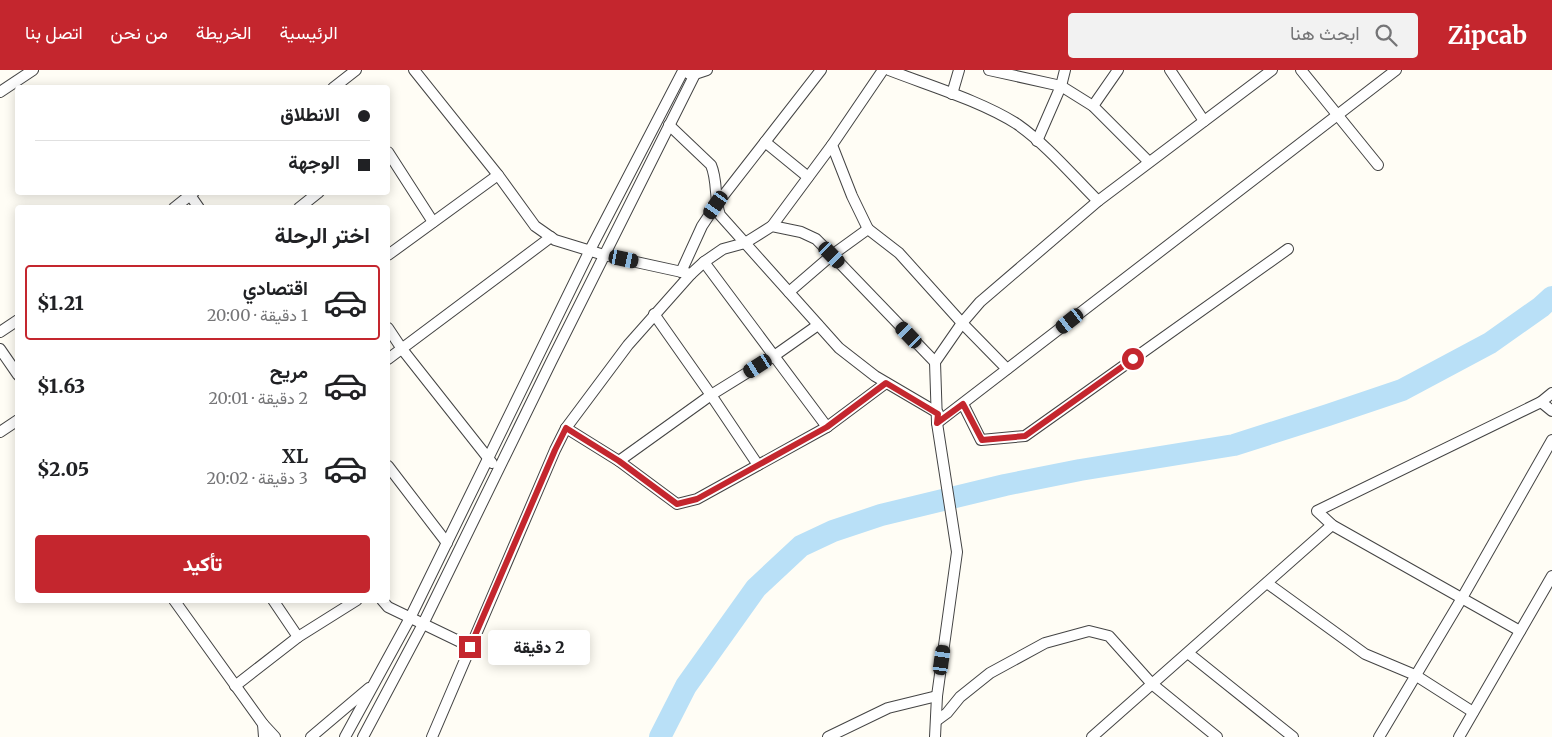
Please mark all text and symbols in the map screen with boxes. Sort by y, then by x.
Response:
search box [1068,13,1418,58]
text: Zipcab [1448,20,1527,51]
text: اتصل بنا [25,21,83,44]
text: من نحن [111,21,168,44]
text: الخريطة [196,21,252,44]
text: الرئيسية [280,21,338,44]
text: ابحث هنا [1290,21,1360,45]
icon: search [1372,21,1400,49]
text: الانطلاق [280,102,340,126]
text: الوجهة [288,150,340,174]
car [701,188,730,222]
text: اختر الرحلة [275,221,370,249]
car [816,239,847,271]
car [607,249,640,269]
text: اقتصادي [243,276,308,300]
icon: car [323,280,368,325]
text: $1.21 [37,291,84,315]
text: 1 دقيقة · 20:00 [207,305,308,325]
car [1053,306,1086,336]
car [893,319,924,351]
route start [1122,348,1144,370]
car [741,352,774,380]
text: مريح [270,359,308,383]
icon: car [323,363,368,408]
text: $1.63 [37,374,85,398]
text: 2 دقيقة · 20:01 [208,388,308,408]
text: XL [282,444,308,468]
icon: car [323,446,368,491]
text: $2.05 [37,457,89,481]
text: 3 دقيقة · 20:02 [206,468,308,488]
button: تأكيد [35,535,370,593]
callout: 2 دقيقة [488,630,590,664]
route end [459,636,481,658]
text: 2 دقيقة [513,637,565,657]
car [932,644,951,676]

